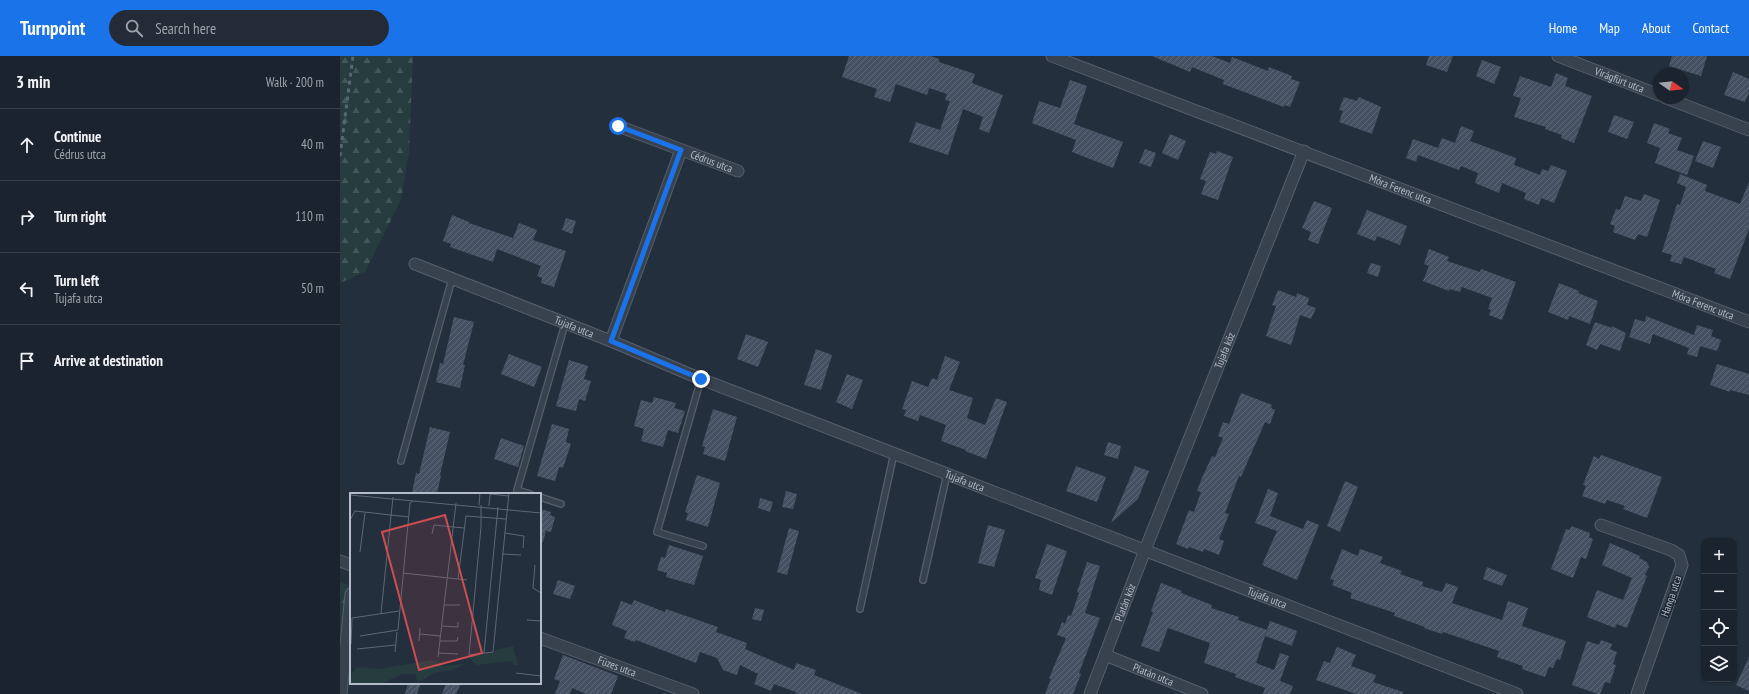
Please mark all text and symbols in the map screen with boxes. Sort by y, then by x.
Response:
search box [109,10,389,46]
text: Turnpoint [20,16,85,40]
icon: search [123,17,145,39]
text: Search here [155,19,216,38]
text: Home [1549,19,1577,37]
text: Map [1599,19,1620,37]
text: About [1642,19,1671,37]
text: Contact [1693,19,1729,37]
street label: Virágfürt utca [1592,64,1646,96]
north arrow [1653,68,1689,104]
text: 3 min [16,71,50,93]
text: Walk · 200 m [266,74,324,91]
route start [609,117,627,135]
text: Continue [54,127,101,146]
icon: ahead [16,134,38,156]
text: 40 m [301,136,324,153]
text: Cédrus utca [54,146,106,163]
street label: Cédrus utca [689,147,735,175]
street label: Móra Ferenc utca [1368,171,1433,207]
icon: right [16,206,38,228]
text: Turn right [54,207,106,226]
text: 110 m [295,208,324,225]
text: Turn left [54,271,99,290]
icon: left [16,278,38,300]
text: 50 m [301,280,324,297]
street label: Móra Ferenc utca [1670,286,1736,323]
text: Tujafa utca [54,290,103,307]
street label: Tujafa utca [552,312,596,341]
street label: Tujafa köz [1211,330,1238,371]
icon: arrive [16,350,38,372]
text: Arrive at destination [54,351,163,370]
route end [692,370,710,388]
street label: Tujafa utca [943,467,986,495]
inset map [350,493,541,684]
map controls [1701,538,1737,682]
button: + [1701,538,1737,574]
street label: Hanga utca [1657,574,1685,618]
button: − [1701,574,1737,610]
street label: Platán köz [1111,582,1139,623]
street label: Tujafa utca [1245,584,1289,611]
button: locate [1701,610,1737,646]
button: layers [1701,646,1737,682]
street label: Füzes utca [596,653,638,680]
street label: Platán utca [1131,660,1176,689]

